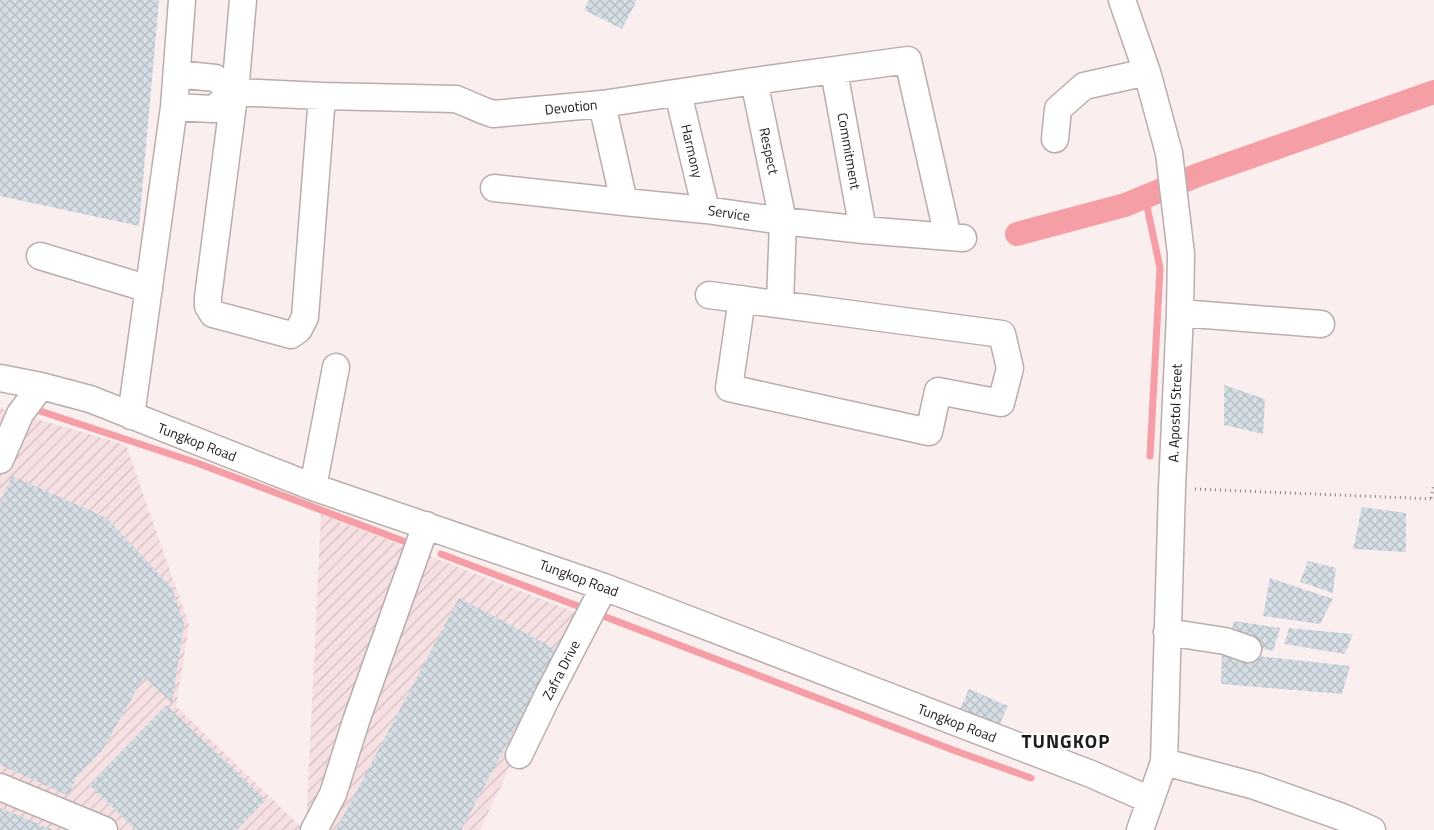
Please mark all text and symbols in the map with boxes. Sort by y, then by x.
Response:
street label: Devotion [544,93,598,120]
street label: Commitment [832,111,867,191]
street label: Harmony [676,122,709,180]
street label: Respect [754,125,785,176]
street label: Service [707,199,752,226]
street label: A. Apostol Street [1162,363,1187,463]
street label: Tungkop Road [155,417,240,466]
street label: Tungkop Road [537,553,622,602]
street label: Zafra Drive [537,636,585,703]
street label: Tungkop Road [915,698,1000,747]
district label: TUNGKOP [1022,726,1110,755]

